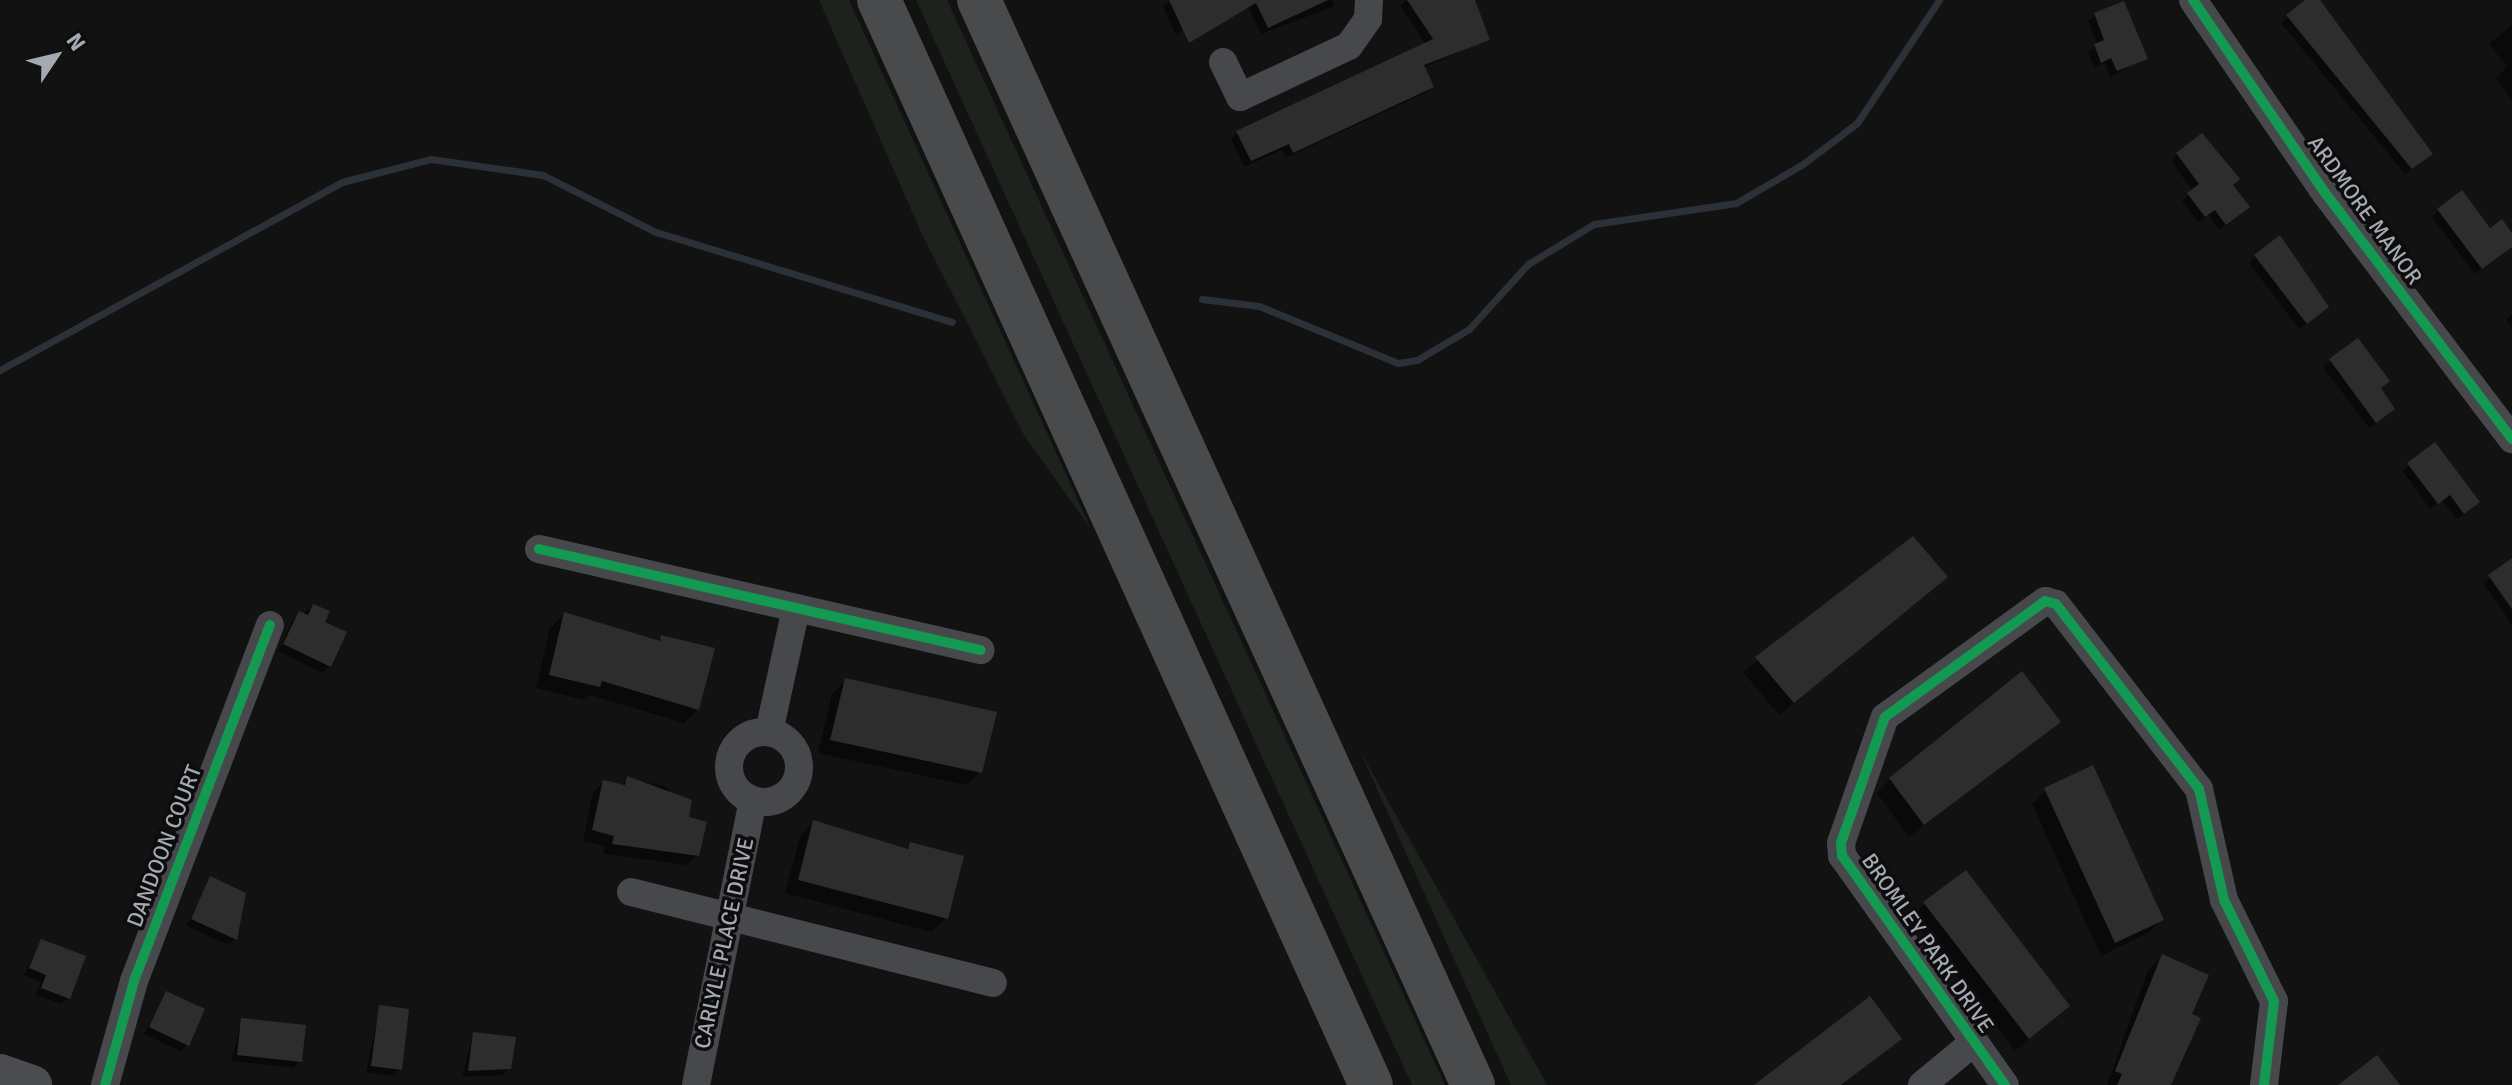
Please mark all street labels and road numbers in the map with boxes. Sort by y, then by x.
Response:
street label: ARDMORE MANOR [2302,130,2428,290]
street label: DANDOON COURT [121,761,207,931]
street label: CARLYLE PLACE DRIVE [689,835,759,1051]
street label: BROMLEY PARK DRIVE [1856,848,2000,1038]

